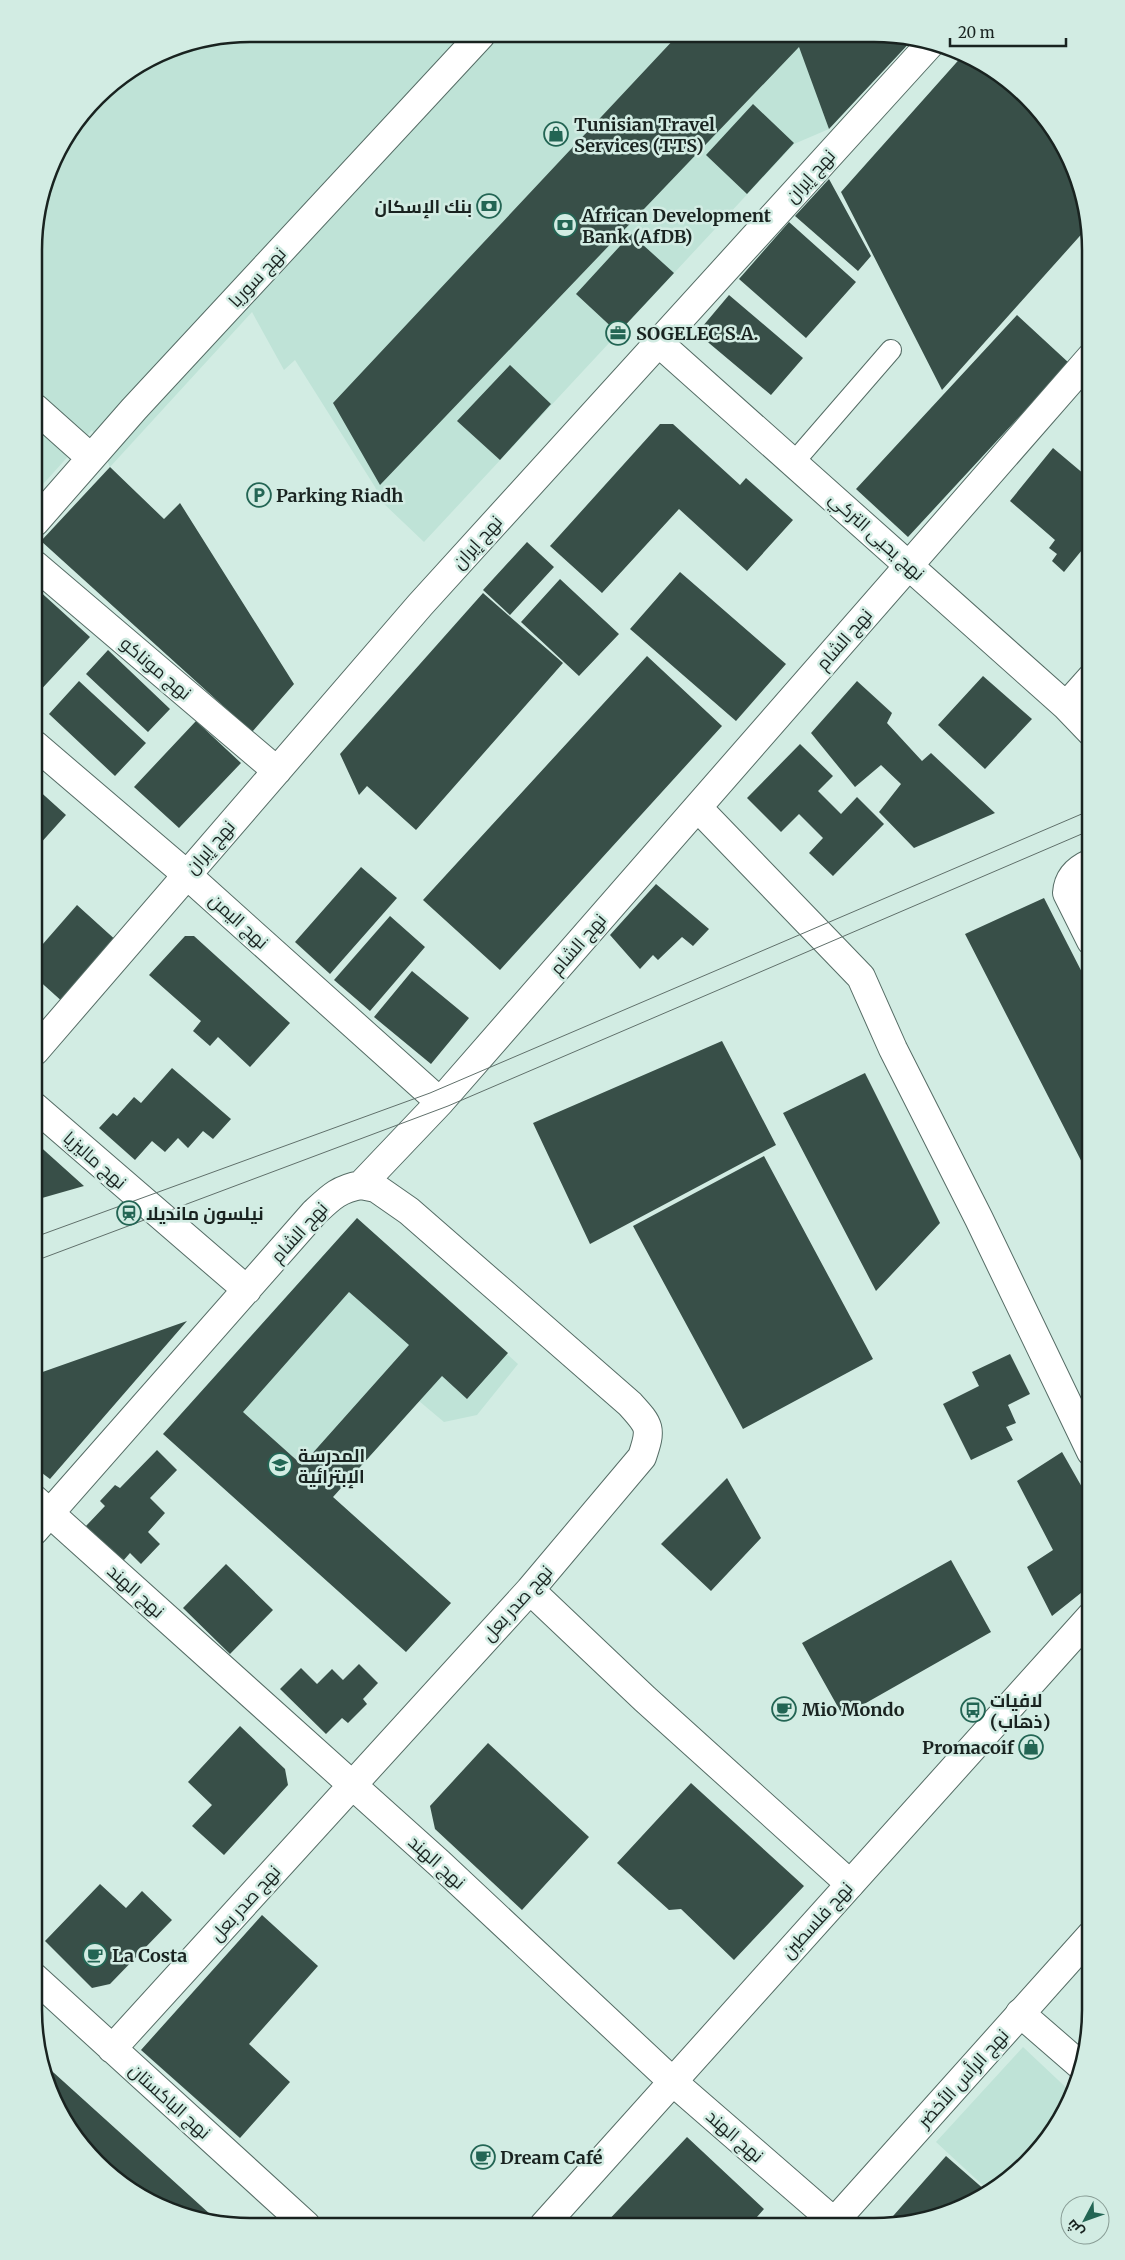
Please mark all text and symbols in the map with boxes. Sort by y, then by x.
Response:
scale bar [950,15,1066,47]
text: 20 m [958,23,995,42]
place label: Tunisian Travel Services (TTS) [574,113,715,157]
shop icon: Tunisian Travel Services (TTS) [543,121,569,147]
street label: نهج إيران [780,144,841,208]
bank icon: بنك الإسكان [476,193,502,219]
place label: بنك الإسكان [374,195,472,219]
place label: African Development Bank (AfDB) [581,204,772,248]
bank icon: African Development Bank (AfDB) [552,212,578,238]
street label: نهج سوريا [223,242,291,313]
office icon: SOGELEC S.A. [605,320,631,346]
place label: SOGELEC S.A. [636,322,759,345]
parking icon: Parking Riadh [246,482,272,508]
place label: Parking Riadh [276,484,403,507]
street label: نهج يحيى التركي [822,487,930,587]
street label: نهج إيران [447,510,508,574]
street label: نهج الشام [811,603,878,675]
street label: نهج موناكو [115,632,196,705]
street label: نهج إيران [180,815,240,879]
street label: نهج اليمن [204,888,273,954]
street label: نهج الشام [545,908,612,980]
street label: نهج ماليزيا [58,1126,131,1194]
street label: نهج الشام [266,1197,333,1268]
station icon: نيلسون مانديلا [116,1200,142,1226]
place label: نيلسون مانديلا [146,1202,264,1225]
place label: المدرسة الإبترائية [298,1444,365,1489]
school or university icon: المدرسة الإبترائية [267,1452,293,1478]
street label: نهج الهند [102,1559,169,1623]
street label: نهج صدر بعل [477,1560,558,1646]
place label: لافيات (ذهاب) [990,1689,1050,1733]
cafe icon: Mio Mondo [771,1696,797,1722]
bus stop icon: لافيات (ذهاب) [960,1697,986,1723]
place label: Mio Mondo [802,1698,905,1721]
shop icon: Promacoif [1018,1734,1044,1760]
place label: Promacoif [922,1736,1015,1759]
street label: نهج الهند [403,1830,470,1894]
street label: نهج صدر بعل [205,1860,286,1946]
street label: نهج فلسطين [776,1877,858,1964]
cafe icon: La Costa [82,1942,108,1968]
place label: La Costa [112,1944,187,1967]
street label: نهج الرأس الأخضر [912,2024,1014,2134]
street label: نهج الباكستان [124,2058,216,2144]
street label: نهج الهند [701,2105,769,2168]
cafe icon: Dream Café [470,2144,496,2170]
place label: Dream Café [500,2146,603,2169]
north arrow [1060,2195,1110,2245]
text: ش [1062,2216,1088,2241]

